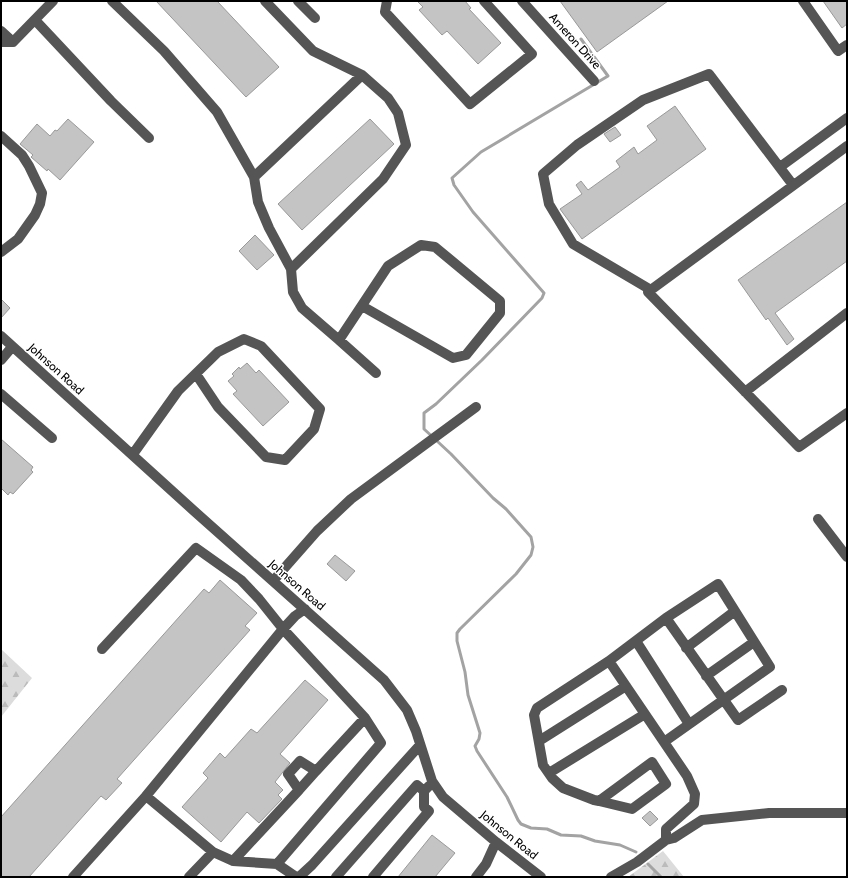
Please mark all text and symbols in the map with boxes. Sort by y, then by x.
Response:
street label: Ameron Drive [546,9,605,72]
street label: Johnson Road [25,339,87,398]
street label: Johnson Road [265,555,329,613]
street label: Johnson Road [477,806,541,862]

